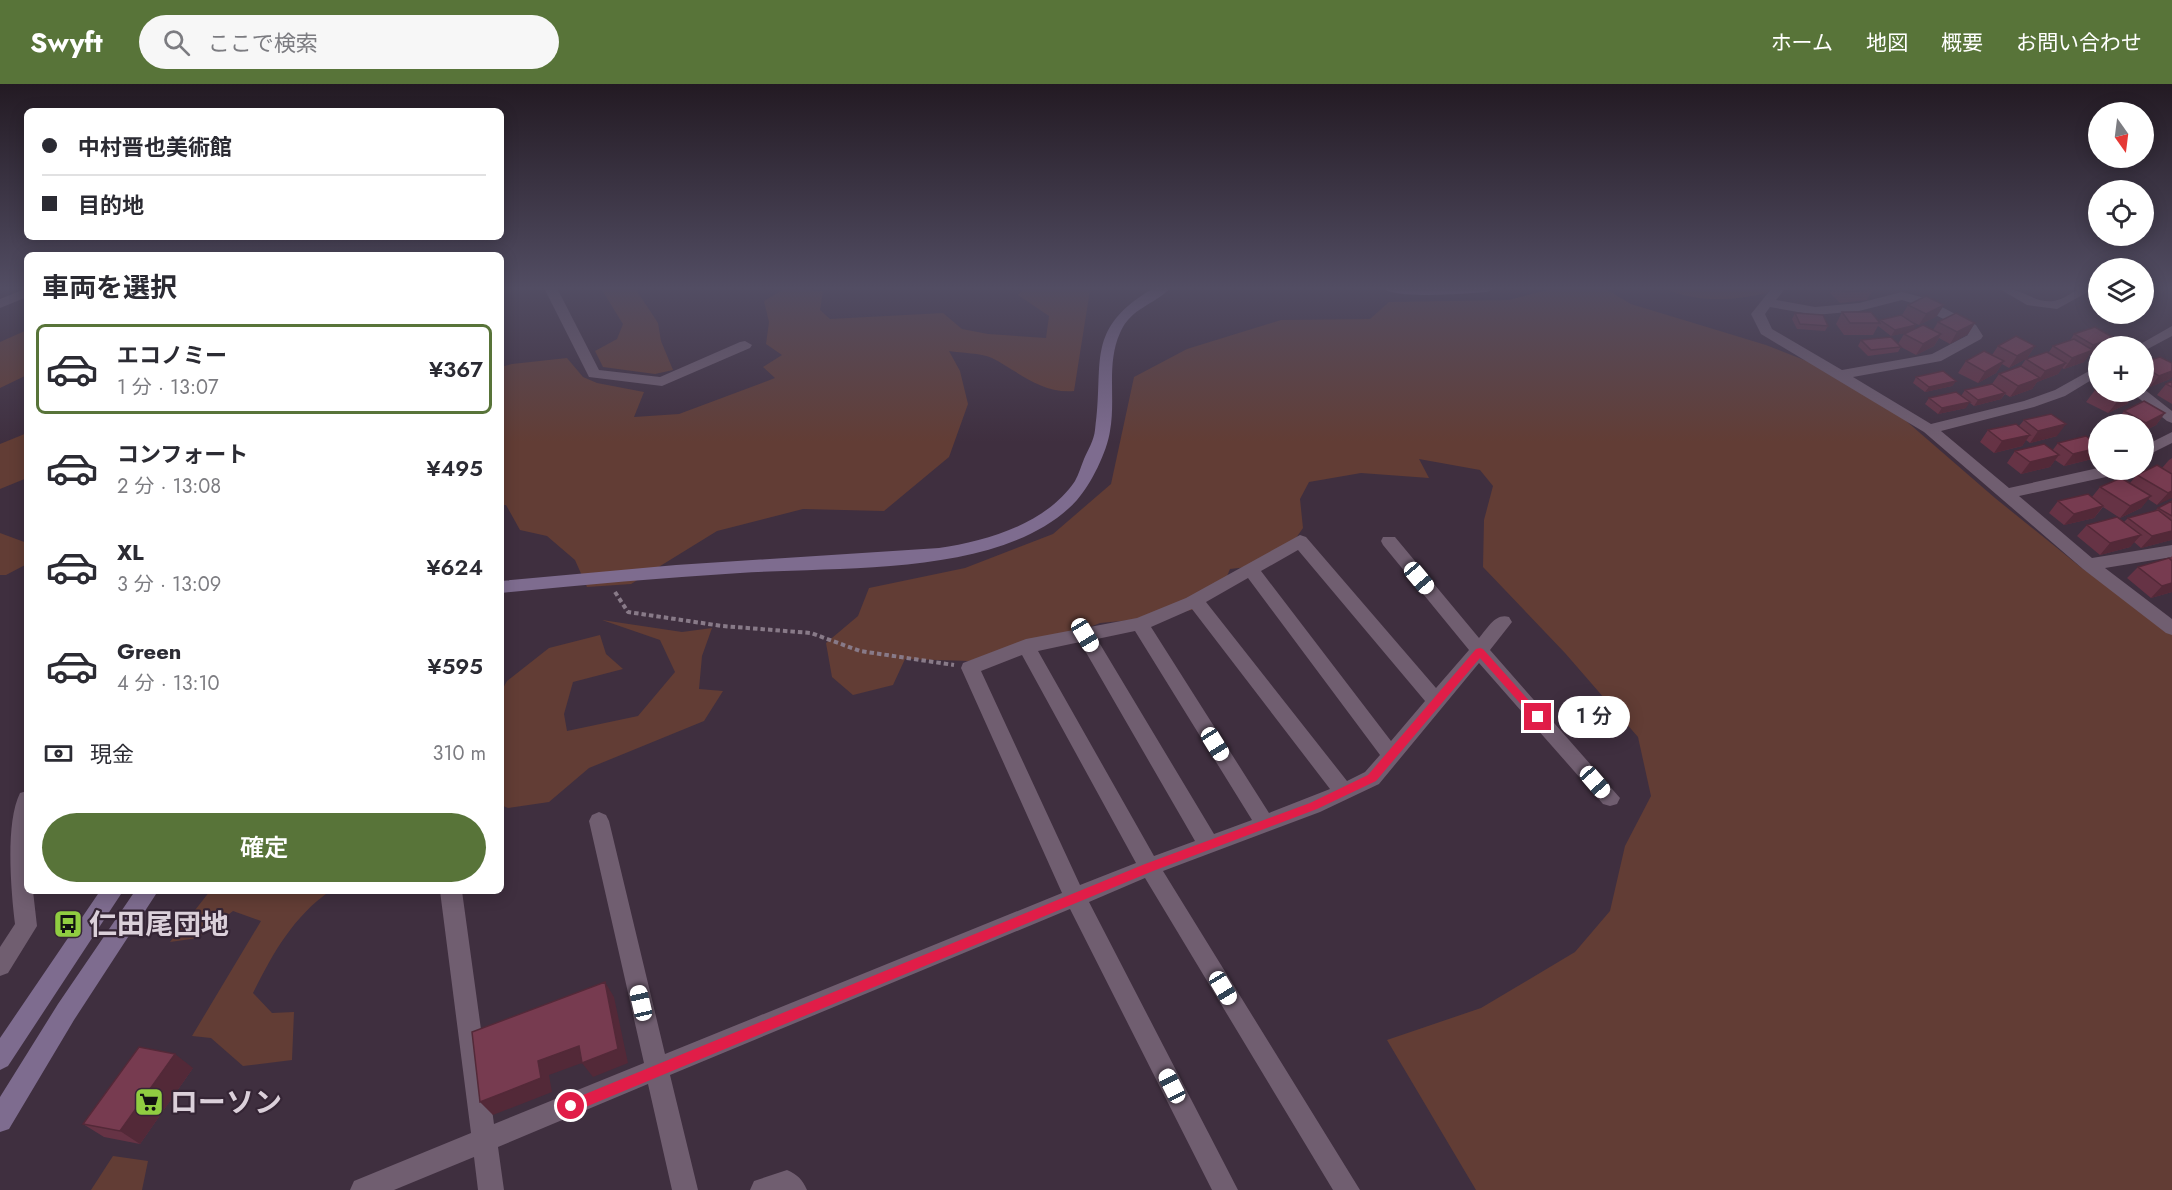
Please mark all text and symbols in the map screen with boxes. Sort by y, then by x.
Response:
search box [139,15,559,69]
text: Swyft [30,22,103,63]
icon: search [160,26,193,59]
text: ここで検索 [208,27,318,59]
text: ホーム [1771,28,1833,58]
text: 地図 [1866,28,1908,58]
text: 概要 [1941,28,1983,58]
text: お問い合わせ [2016,28,2142,58]
north arrow [2088,102,2154,168]
map controls [2088,102,2154,480]
text: 中村晋也美術館 [78,131,232,163]
button: locate [2088,180,2154,246]
text: 目的地 [78,189,144,221]
button: layers [2088,258,2154,324]
text: 車両を選択 [42,268,177,307]
button: + [2088,336,2154,402]
text: エコノミー [117,339,227,371]
icon: car [45,342,99,396]
text: ¥367 [429,353,483,385]
text: 1 分 · 13:07 [117,373,218,402]
button: − [2088,414,2154,480]
text: コンフォート [117,438,248,470]
icon: car [45,441,99,495]
text: ¥495 [427,452,483,484]
text: 2 分 · 13:08 [117,472,221,501]
text: XL [117,536,144,568]
icon: car [45,540,99,594]
text: ¥624 [426,551,483,583]
car [1401,558,1437,598]
text: 3 分 · 13:09 [117,570,221,599]
car [1068,615,1102,655]
text: Green [117,635,181,667]
icon: car [45,639,99,693]
text: ¥595 [428,650,483,682]
text: 4 分 · 13:10 [117,669,220,698]
callout: 1 分 [1559,696,1631,738]
text: 1 分 [1576,702,1612,731]
route end [1524,703,1551,730]
car [1198,724,1232,764]
icon: cash [42,737,75,770]
text: 現金 [90,738,134,770]
text: 310 m [432,739,486,768]
car [1576,763,1614,801]
button: 確定 [42,813,486,882]
place label: 仁田尾団地 [89,904,229,945]
bus stop icon: 仁田尾団地 [52,908,84,940]
car [1206,968,1240,1008]
car [628,983,654,1023]
car [1156,1066,1188,1106]
place label: ローソン [170,1082,282,1123]
supermarket icon: ローソン [133,1086,165,1118]
route start [557,1092,584,1119]

